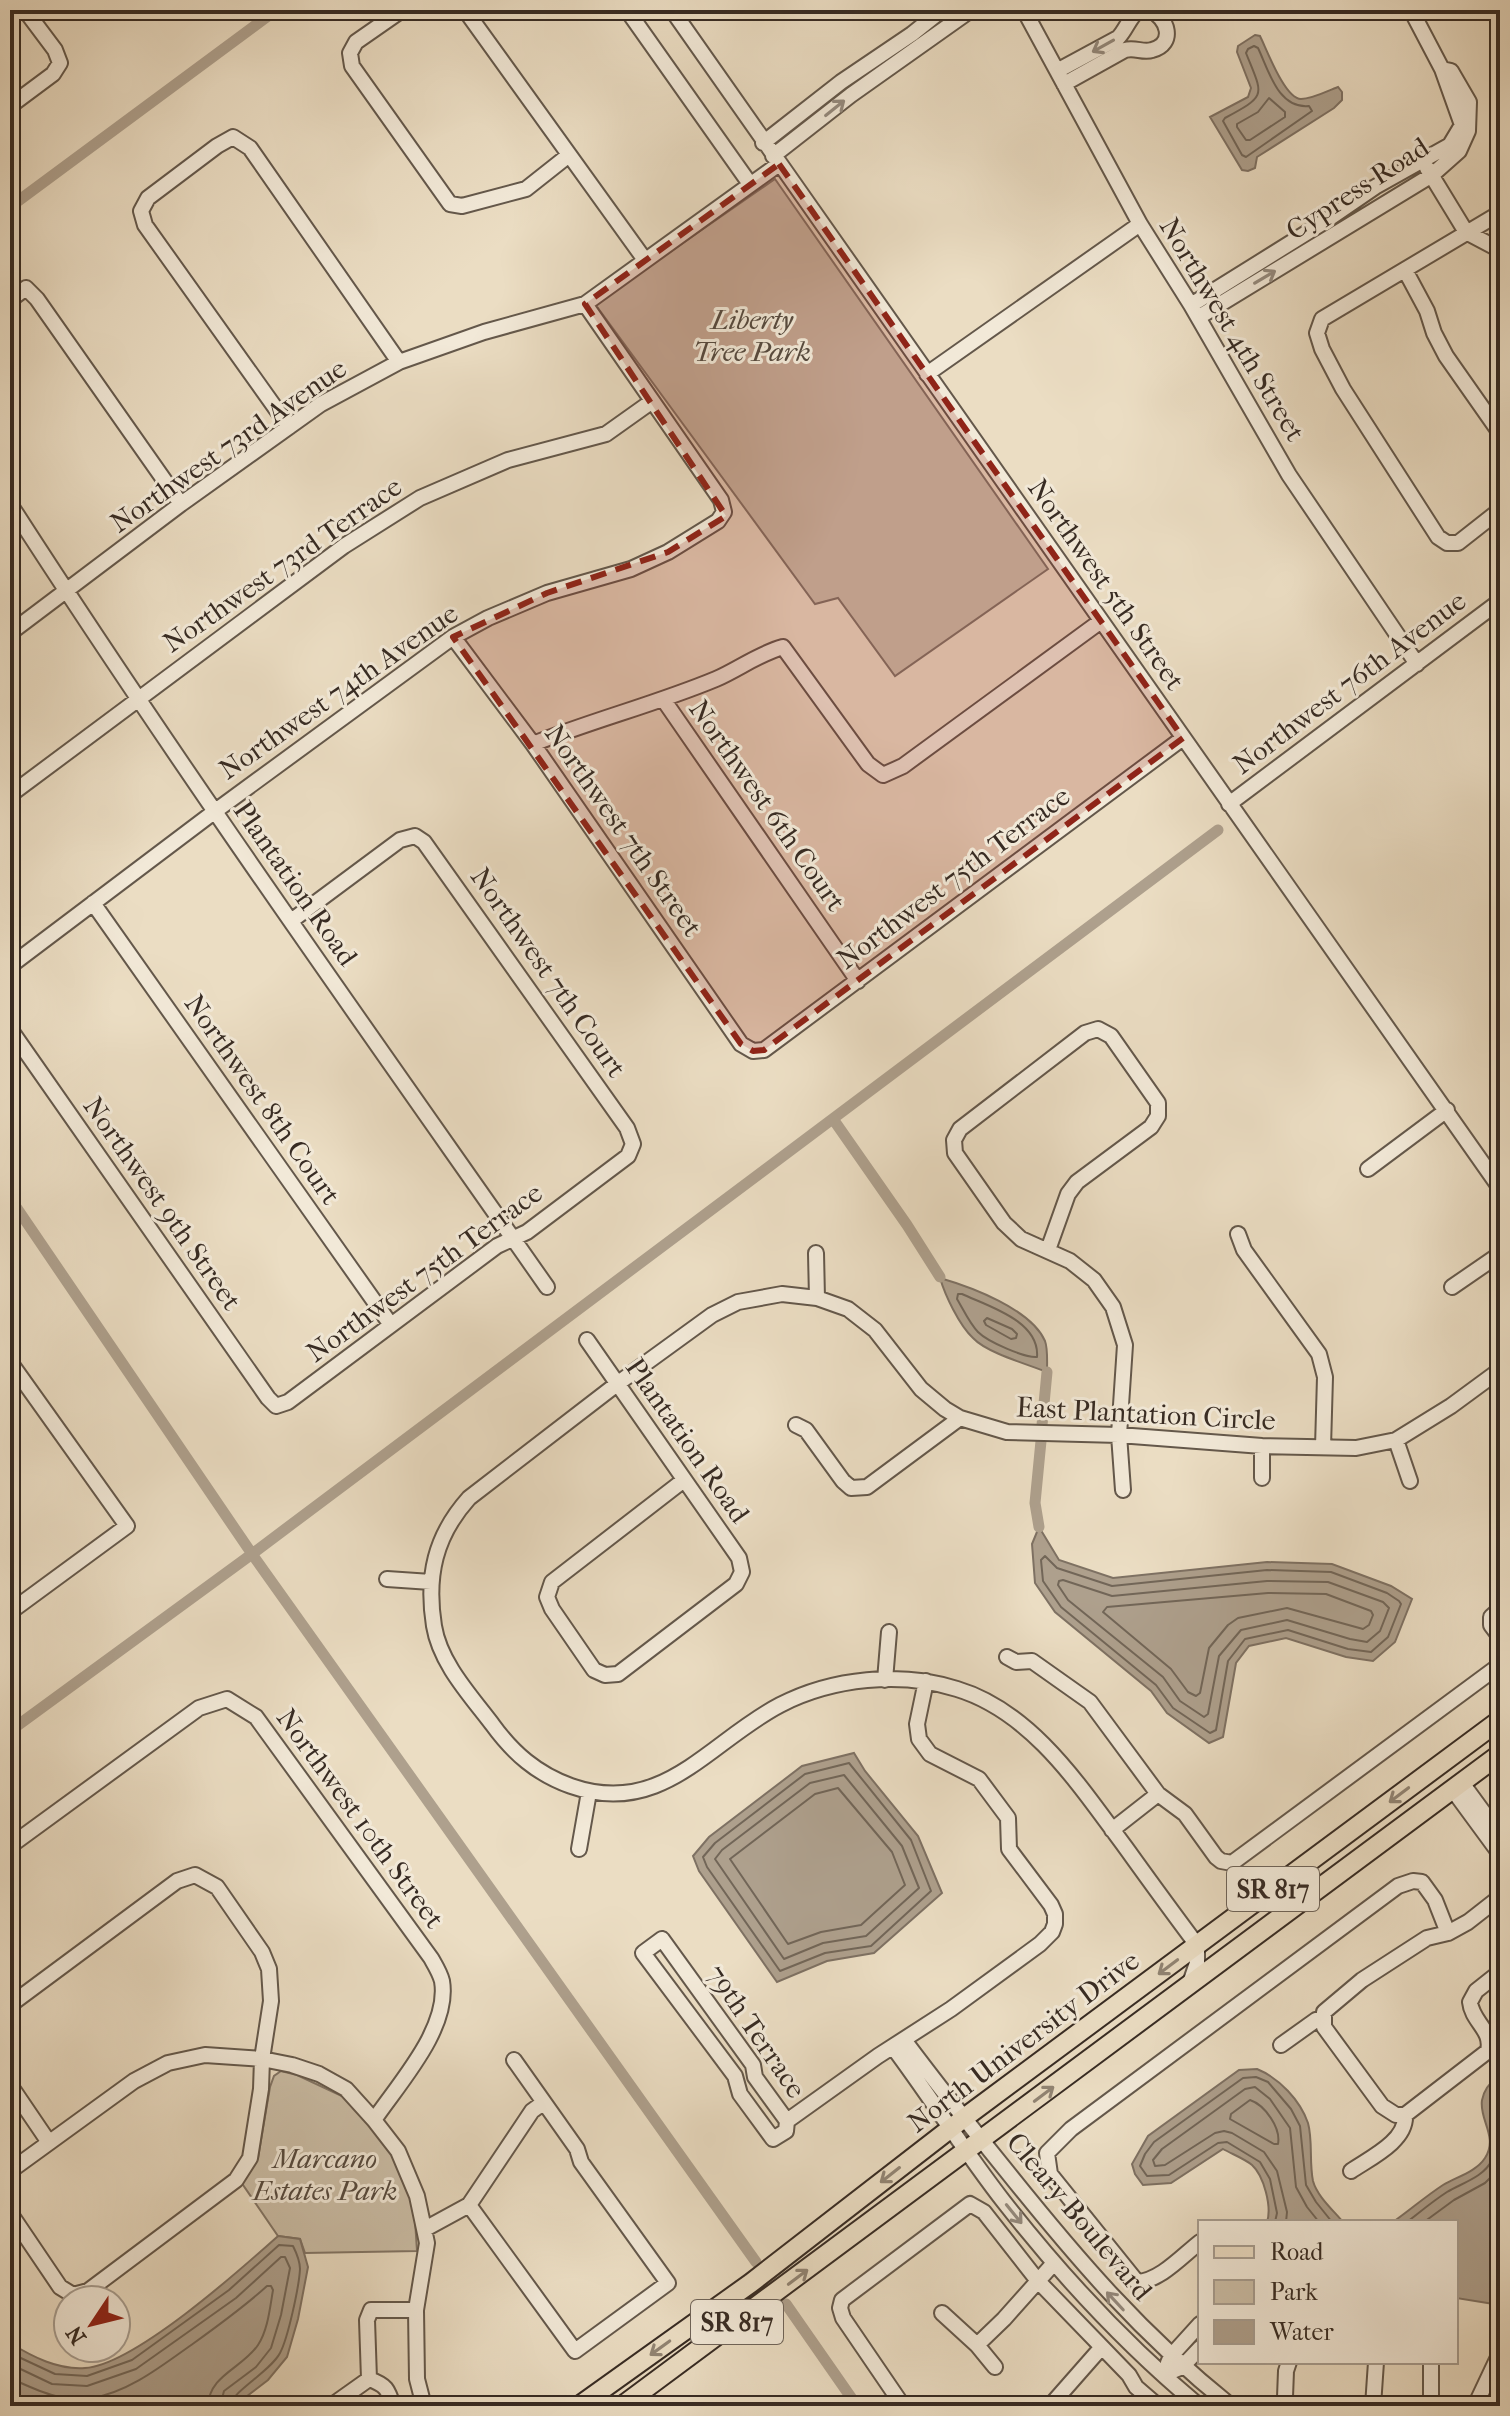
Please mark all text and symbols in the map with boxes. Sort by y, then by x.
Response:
one-way arrow [1092,38,1115,54]
one-way arrow [824,99,844,117]
street label: Cypress Road [1280,130,1435,247]
street label: Northwest 4th Street [1153,212,1312,447]
one-way arrow [1253,268,1276,284]
park label: Liberty Tree Park [693,303,811,368]
street label: Northwest 73rd Avenue [104,351,353,539]
street label: Northwest 73rd Terrace [157,469,408,659]
street label: Northwest 5th Street [1021,472,1192,696]
street label: Northwest 76th Avenue [1226,584,1472,781]
street label: Northwest 74th Avenue [213,596,464,786]
street label: Northwest 6th Court [682,693,853,917]
street label: Northwest 7th Street [538,718,709,943]
street label: Northwest 75th Terrace [830,779,1076,976]
street label: Plantation Road [227,795,365,973]
street label: Northwest 7th Court [464,861,633,1083]
street label: Northwest 8th Court [178,988,347,1211]
street label: Northwest 9th Street [77,1090,249,1316]
street label: Northwest 75th Terrace [300,1176,549,1369]
street label: Plantation Road [619,1352,757,1530]
street label: East Plantation Circle [1015,1390,1277,1437]
street label: Northwest 10th Street [270,1702,451,1935]
one-way arrow [1389,1786,1410,1803]
road number: SR 817 [1227,1867,1319,1911]
street label: North University Drive [901,1943,1146,2139]
one-way arrow [1158,1958,1179,1975]
street label: 79th Terrace [700,1959,813,2104]
one-way arrow [1033,2085,1055,2102]
street label: Cleary Boulevard [1000,2126,1160,2307]
park label: Marcano Estates Park [251,2142,397,2207]
one-way arrow [880,2167,901,2184]
one-way arrow [1005,2203,1022,2224]
legend [1198,2220,1458,2364]
text: Road [1270,2238,1324,2266]
one-way arrow [787,2268,808,2285]
text: Park [1270,2278,1318,2306]
north arrow [52,2284,132,2364]
one-way arrow [1106,2291,1125,2311]
road number: SR 817 [691,2300,783,2344]
text: Water [1269,2318,1334,2346]
text: N [61,2320,92,2349]
one-way arrow [649,2340,671,2356]

